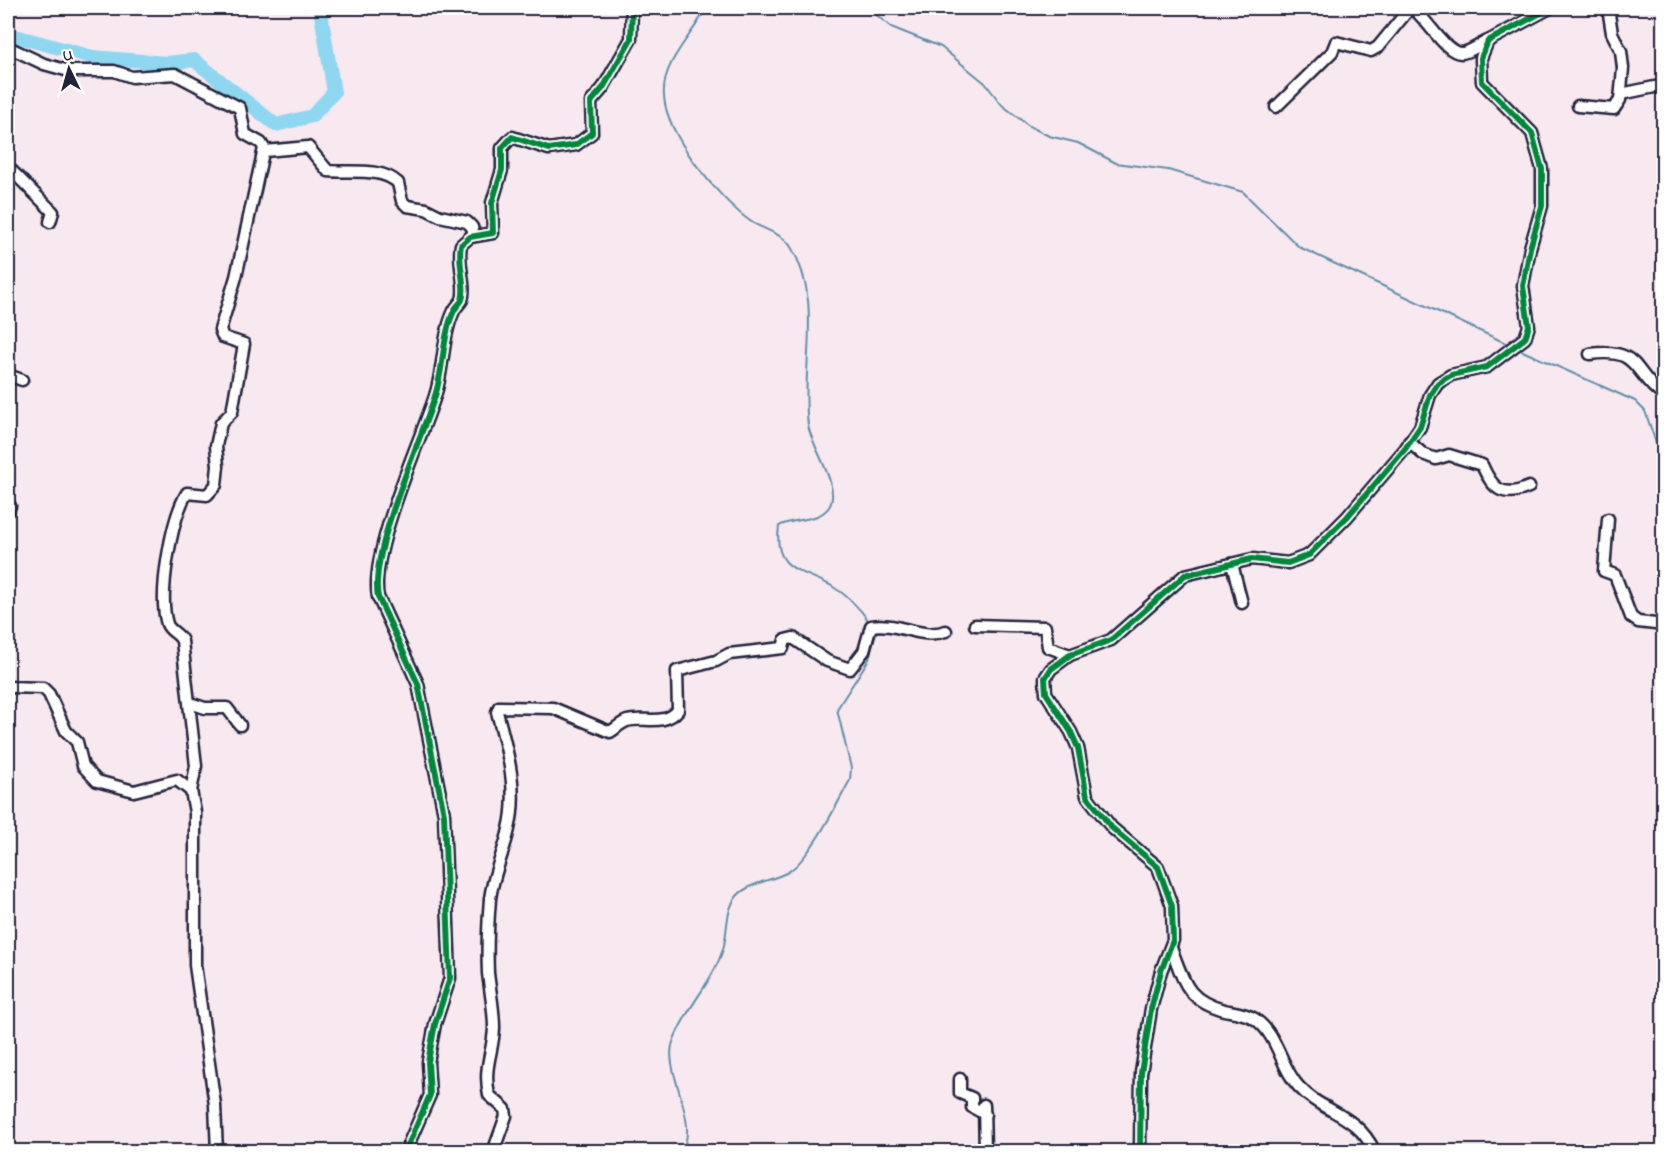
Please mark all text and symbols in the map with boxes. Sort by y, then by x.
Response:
north arrow [39,39,99,99]
text: U [62,44,74,68]

